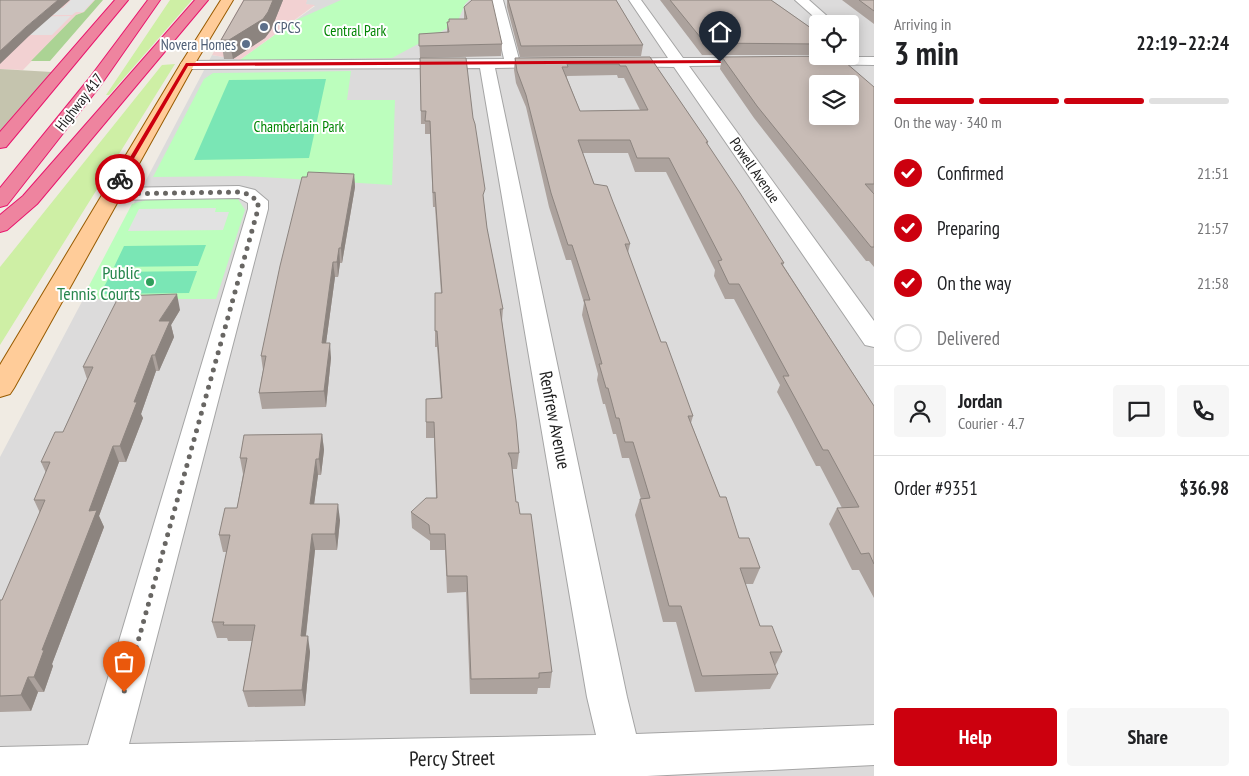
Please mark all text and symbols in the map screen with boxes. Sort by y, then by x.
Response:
pin [699,11,741,62]
text: Arriving in [894,14,951,34]
map controls [809,15,859,125]
button: locate [809,15,859,65]
place label: CPCS [274,18,301,37]
icon: home [706,18,734,46]
marker: CPCS [258,21,270,33]
park label: Central Park [324,21,386,40]
text: 22:19–22:24 [1136,31,1229,55]
text: 3 min [894,32,959,74]
place label: Novera Homes [161,35,236,54]
marker: Novera Homes [240,38,252,50]
street label: Highway 417 [51,69,107,135]
button: layers [809,75,859,125]
text: On the way · 340 m [894,112,1002,132]
park label: Chamberlain Park [254,117,345,136]
street label: Powell Avenue [726,134,784,206]
courier [95,154,145,204]
icon: check [894,159,922,187]
text: Confirmed [937,161,1004,185]
text: 21:51 [1197,163,1229,183]
icon: bike [106,165,134,193]
icon: check [894,214,922,242]
text: Preparing [937,216,1000,240]
text: 21:57 [1197,218,1229,238]
place label: Public Tennis Courts [57,261,141,305]
icon: check [894,269,922,297]
text: On the way [937,271,1011,295]
text: 21:58 [1197,273,1229,293]
marker: Public Tennis Courts [144,276,156,288]
text: Delivered [937,326,1000,350]
street label: Renfrew Avenue [534,369,576,471]
button: person [894,385,946,437]
button: chat [1113,385,1165,437]
button: phone [1177,385,1229,437]
text: Jordan [958,389,1002,413]
text: Courier · 4.7 [958,413,1025,433]
text: Order #9351 [894,476,978,500]
text: $36.98 [1180,476,1229,500]
pin [103,641,145,692]
icon: bag [110,648,138,676]
button: Help [894,708,1057,766]
button: Share [1067,708,1229,766]
street label: Percy Street [409,744,495,772]

